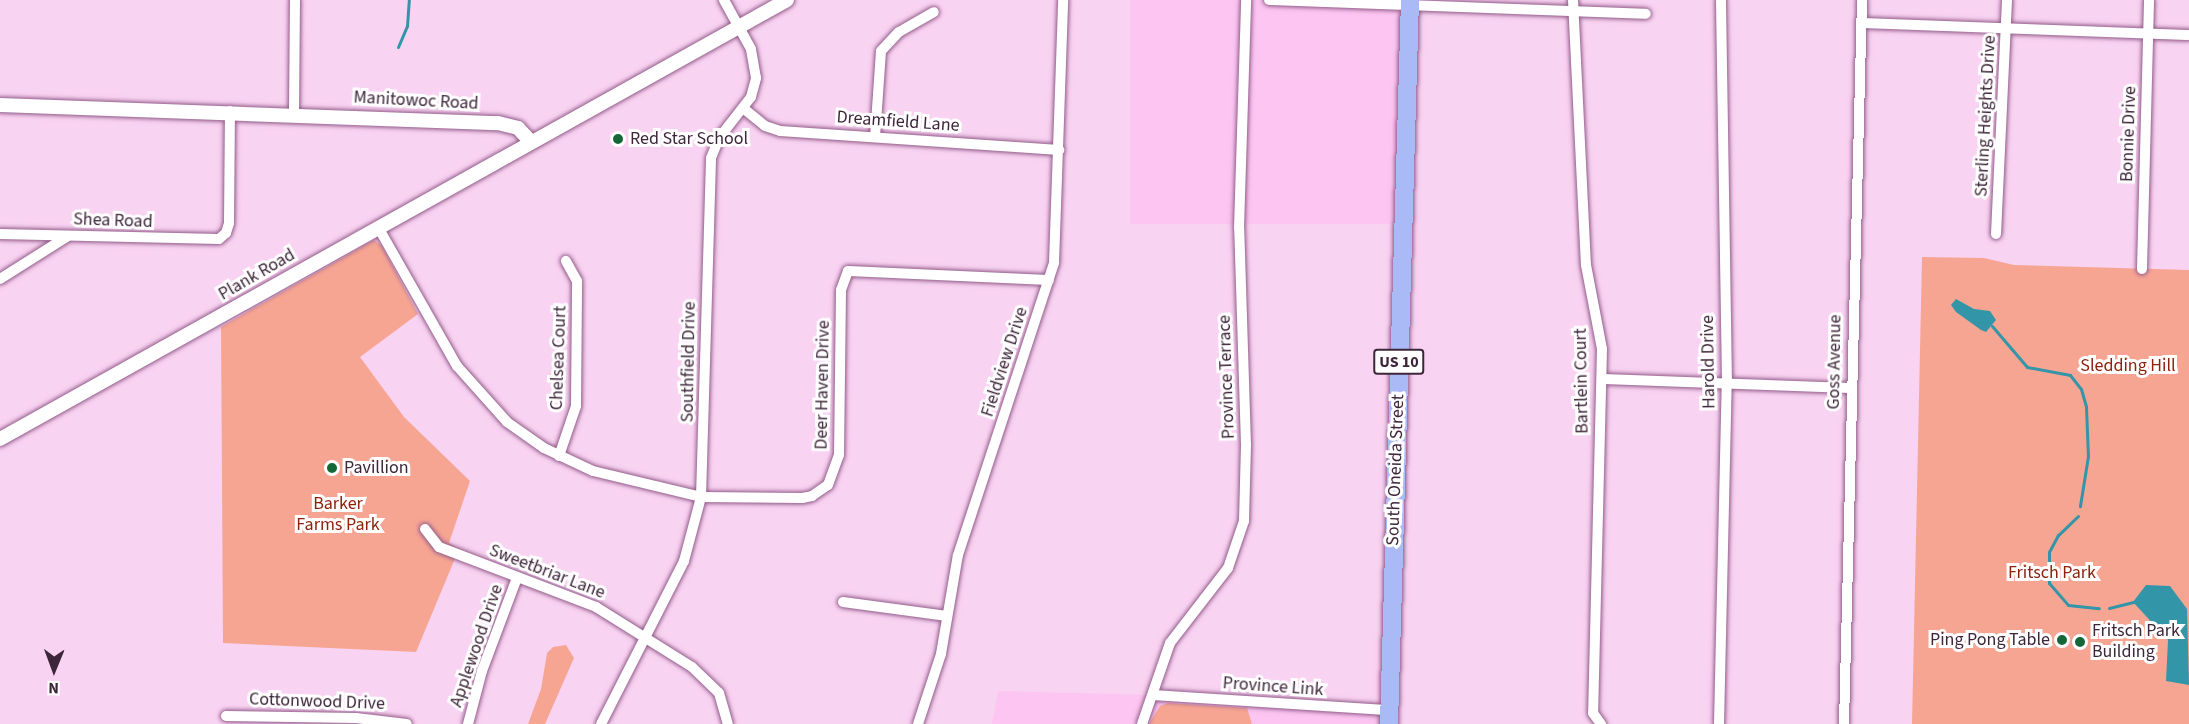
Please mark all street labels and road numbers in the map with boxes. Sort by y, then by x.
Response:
street label: Sterling Heights Drive [1971,35,2001,197]
street label: Bonnie Drive [2117,86,2141,182]
street label: Manitowoc Road [353,87,479,115]
street label: Dreamfield Lane [836,107,960,137]
street label: Shea Road [73,209,153,233]
street label: Plank Road [215,244,299,306]
street label: Southfield Drive [677,301,701,423]
street label: Fieldview Drive [977,304,1033,420]
street label: Chelsea Court [546,305,572,411]
street label: Goss Avenue [1823,314,1847,410]
street label: Province Terrace [1214,315,1240,439]
street label: Harold Drive [1697,315,1721,409]
street label: Deer Haven Drive [811,320,835,450]
street label: Bartlein Court [1570,328,1594,434]
road number: US 10 [1372,349,1426,375]
street label: South Oneida Street [1383,394,1409,546]
street label: Sweetbriar Lane [486,540,608,604]
street label: Applewood Drive [446,582,508,710]
street label: Province Link [1222,673,1324,701]
street label: Cottonwood Drive [249,689,385,715]

